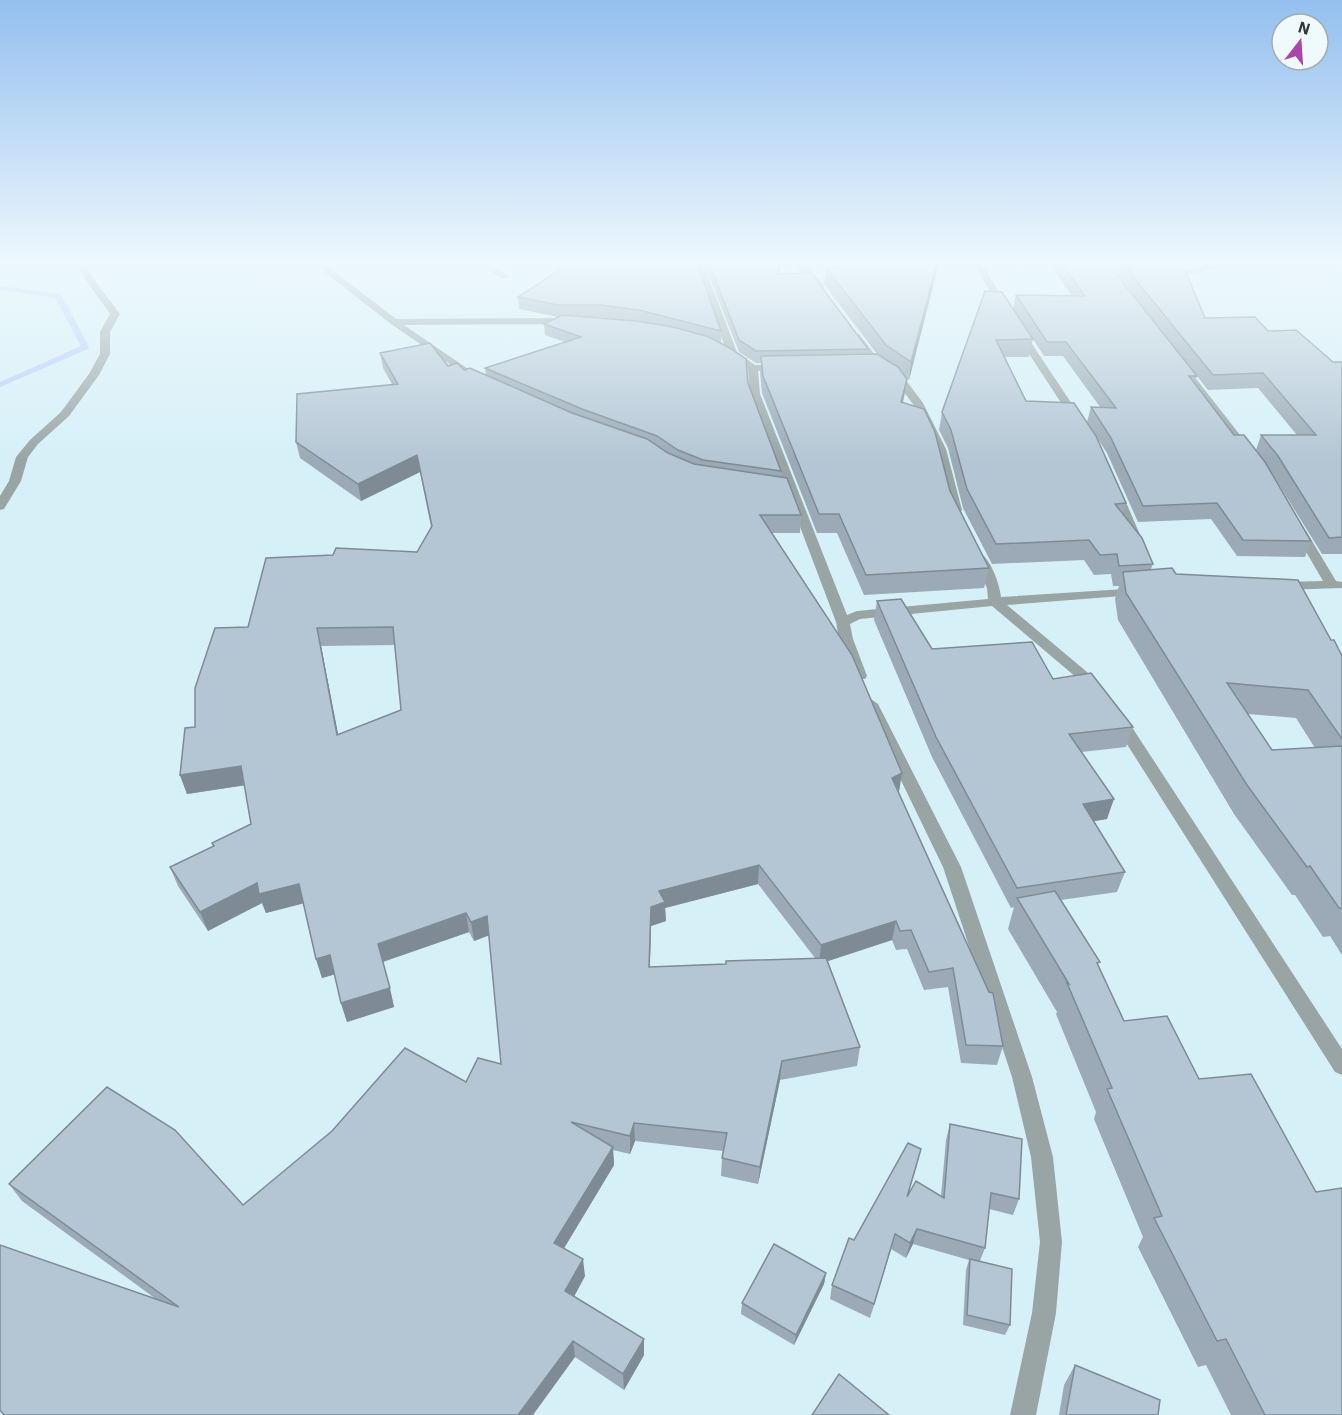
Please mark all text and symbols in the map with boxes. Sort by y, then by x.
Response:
north arrow [1270,12,1330,72]
text: N [1296,16,1313,39]

